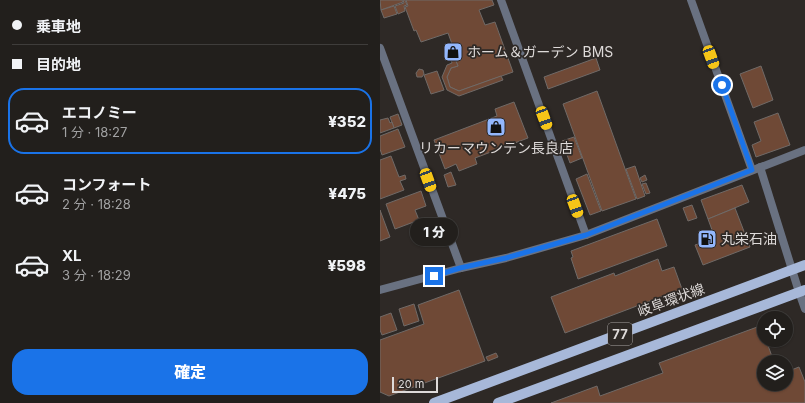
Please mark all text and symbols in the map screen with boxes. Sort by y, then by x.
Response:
text: 乗車地 [36,17,81,36]
shop icon: ホーム＆ガーデン BMS [442,41,464,63]
place label: ホーム＆ガーデン BMS [467,43,613,60]
car [701,44,721,70]
text: 目的地 [36,55,81,74]
route start [713,76,731,94]
icon: car [14,103,50,139]
text: エコノミー [62,103,137,122]
car [534,105,554,131]
text: ¥352 [328,112,366,131]
shop icon: リカーマウンテン長良店 [485,116,507,138]
text: 1 分 · 18:27 [62,124,127,140]
place label: リカーマウンテン長良店 [419,139,573,156]
car [418,167,438,193]
icon: car [14,175,50,211]
text: コンフォート [62,175,152,194]
text: ¥475 [329,184,366,203]
car [565,193,585,219]
text: 2 分 · 18:28 [62,196,131,212]
callout: 1 分 [410,218,458,246]
text: 1 分 [423,224,445,240]
fuel station icon: 丸栄石油 [696,228,718,250]
place label: 丸栄石油 [721,230,777,247]
text: XL [62,246,82,265]
icon: car [14,247,50,283]
text: ¥598 [328,256,366,275]
text: 3 分 · 18:29 [62,267,131,283]
route end [425,267,443,285]
street label: 岐阜環状線 [635,280,707,319]
map controls [757,311,793,391]
button: locate [757,311,793,347]
road number: 77 [608,323,632,345]
button: 確定 [12,349,368,395]
button: layers [757,355,793,391]
scale bar [392,375,438,394]
text: 20 m [398,377,424,391]

